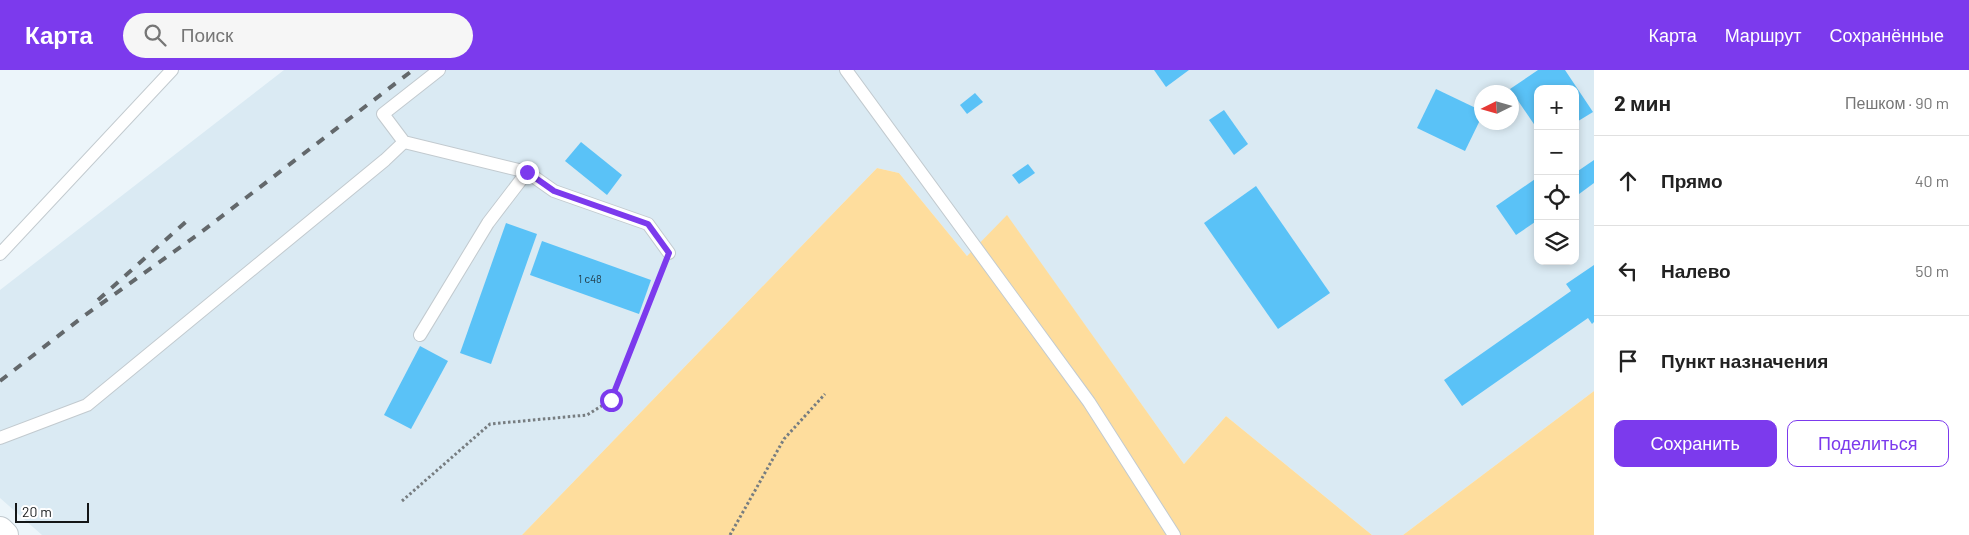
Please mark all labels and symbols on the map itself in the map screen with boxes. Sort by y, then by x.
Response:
north arrow [1474,85,1519,130]
route end [516,161,539,184]
house number: 1 с48 [578,272,602,285]
route start [600,389,623,412]
scale bar [15,500,89,523]

